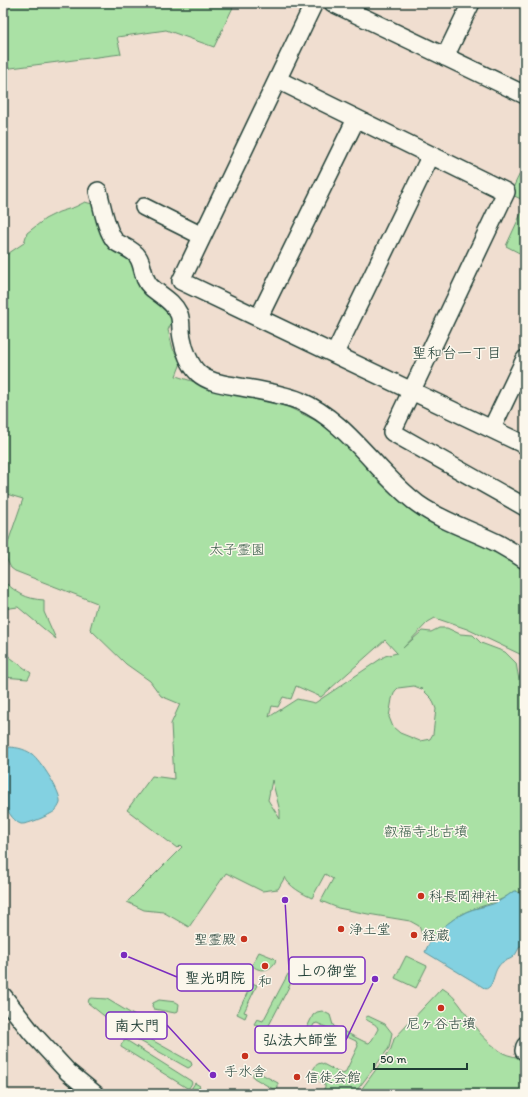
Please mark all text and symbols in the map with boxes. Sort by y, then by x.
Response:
district label: 聖和台一丁目 [412,344,502,362]
park label: 太子霊園 [209,541,265,558]
park label: 叡福寺北古墳 [384,823,468,840]
place label: 科長岡神社 [429,888,499,905]
marker: 科長岡神社 [416,891,426,901]
place label: 浄土堂 [349,921,391,938]
marker: 浄土堂 [336,924,346,934]
place label: 経蔵 [422,927,450,944]
marker: 経蔵 [409,930,419,940]
place label: 聖霊殿 [194,931,236,948]
marker: 聖霊殿 [239,934,249,944]
callout: 上の御堂 [289,957,365,984]
marker: 和 [260,961,270,971]
text: 上の御堂 [297,962,357,980]
callout: 聖光明院 [177,964,253,991]
text: 聖光明院 [185,969,245,987]
place label: 和 [258,973,272,990]
marker: 尼ヶ谷古墳 [436,1003,446,1013]
callout: 南大門 [106,1012,167,1039]
place label: 尼ヶ谷古墳 [406,1015,476,1032]
text: 南大門 [114,1017,160,1035]
callout: 弘法大師堂 [255,1026,346,1053]
text: 弘法大師堂 [262,1031,338,1049]
scale bar [374,1045,467,1071]
marker: 手水舎 [240,1051,250,1061]
text: 50 m [380,1052,406,1066]
place label: 手水舎 [224,1063,266,1080]
place label: 信徒会館 [305,1069,361,1086]
marker: 信徒会館 [292,1072,302,1082]

